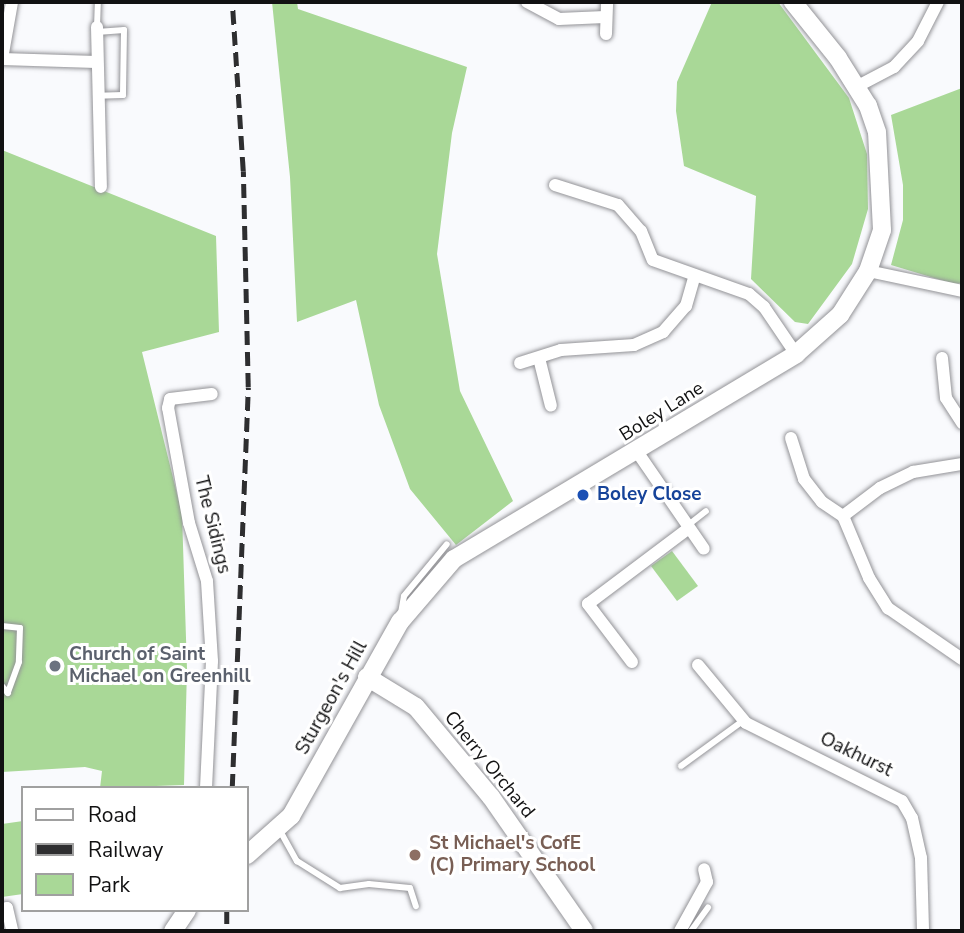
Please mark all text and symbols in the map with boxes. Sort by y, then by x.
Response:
street label: Boley Lane [616,377,708,447]
street label: The Sidings [189,474,235,576]
place label: Boley Close [597,484,702,506]
marker: Boley Close [575,487,591,503]
street label: Sturgeon's Hill [291,637,373,759]
place label: Church of Saint Michael on Greenhill [69,644,251,688]
marker: Church of Saint Michael on Greenhill [47,658,63,674]
street label: Cherry Orchard [439,707,539,823]
street label: Oakhurst [816,728,896,782]
legend [21,786,248,912]
text: Road [88,801,137,829]
place label: St Michael's CofE (C) Primary School [429,833,595,877]
text: Railway [88,836,163,864]
marker: St Michael's CofE (C) Primary School [407,847,423,863]
text: Park [88,871,130,899]

